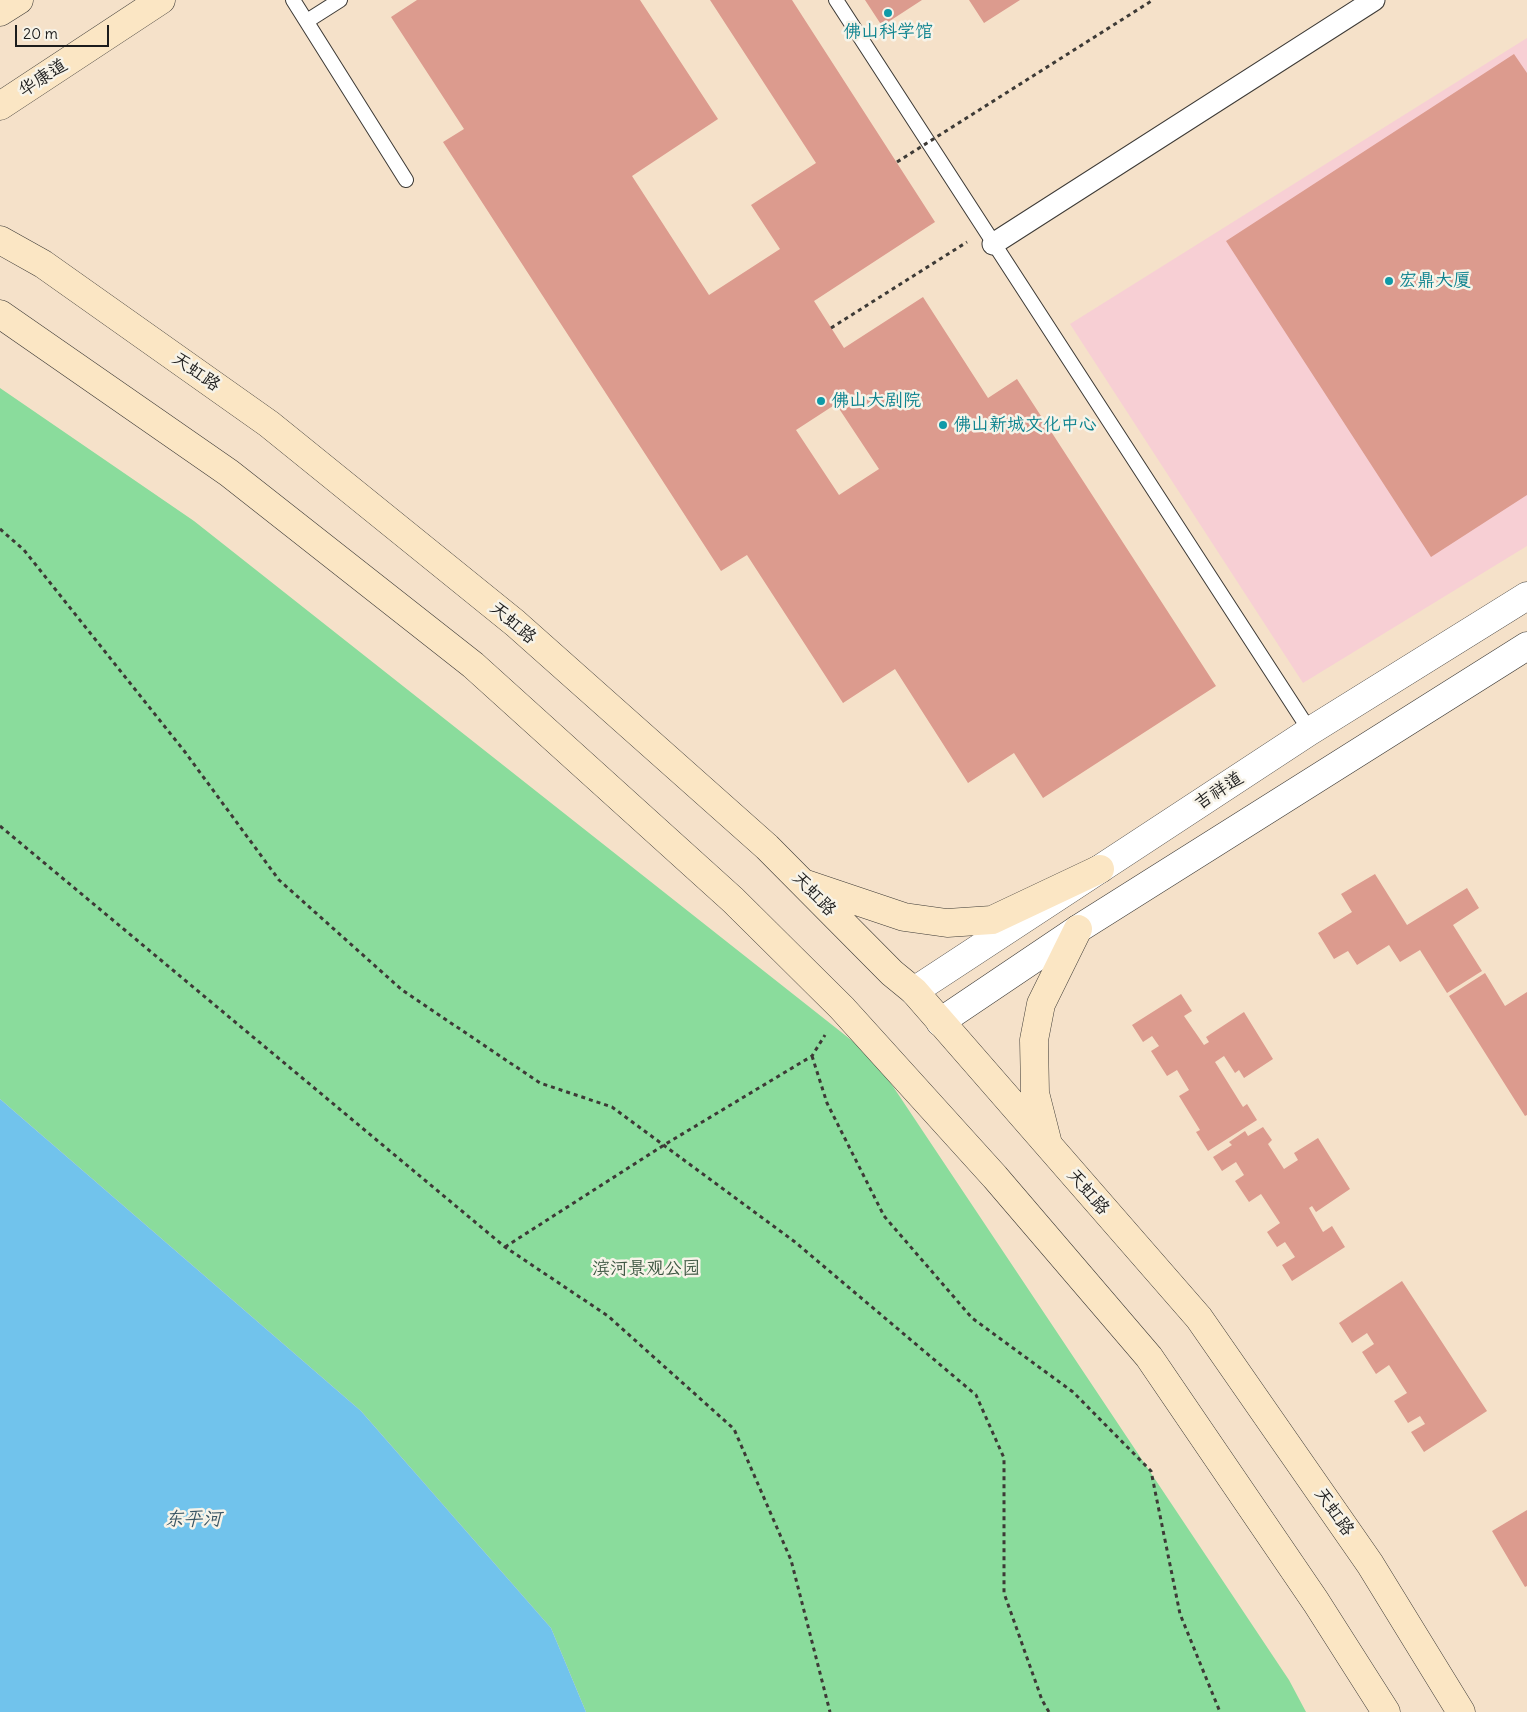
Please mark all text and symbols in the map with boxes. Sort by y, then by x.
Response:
marker: 佛山科学馆 [882,7,894,19]
scale bar [18,15,111,47]
place label: 佛山科学馆 [843,21,933,43]
text: 20 m [23,24,58,43]
street label: 华康道 [14,54,72,102]
place label: 宏鼎大厦 [1399,270,1471,292]
marker: 宏鼎大厦 [1383,275,1395,287]
street label: 天虹路 [168,348,224,396]
place label: 佛山大剧院 [831,390,921,412]
marker: 佛山大剧院 [815,395,827,407]
place label: 佛山新城文化中心 [953,414,1097,436]
marker: 佛山新城文化中心 [937,419,949,431]
street label: 天虹路 [485,597,541,649]
street label: 吉祥道 [1190,767,1248,815]
street label: 天虹路 [787,867,841,921]
street label: 天虹路 [1062,1165,1114,1219]
park label: 滨河景观公园 [592,1258,700,1280]
street label: 天虹路 [1310,1484,1358,1540]
water label: 东平河 [165,1509,221,1531]

